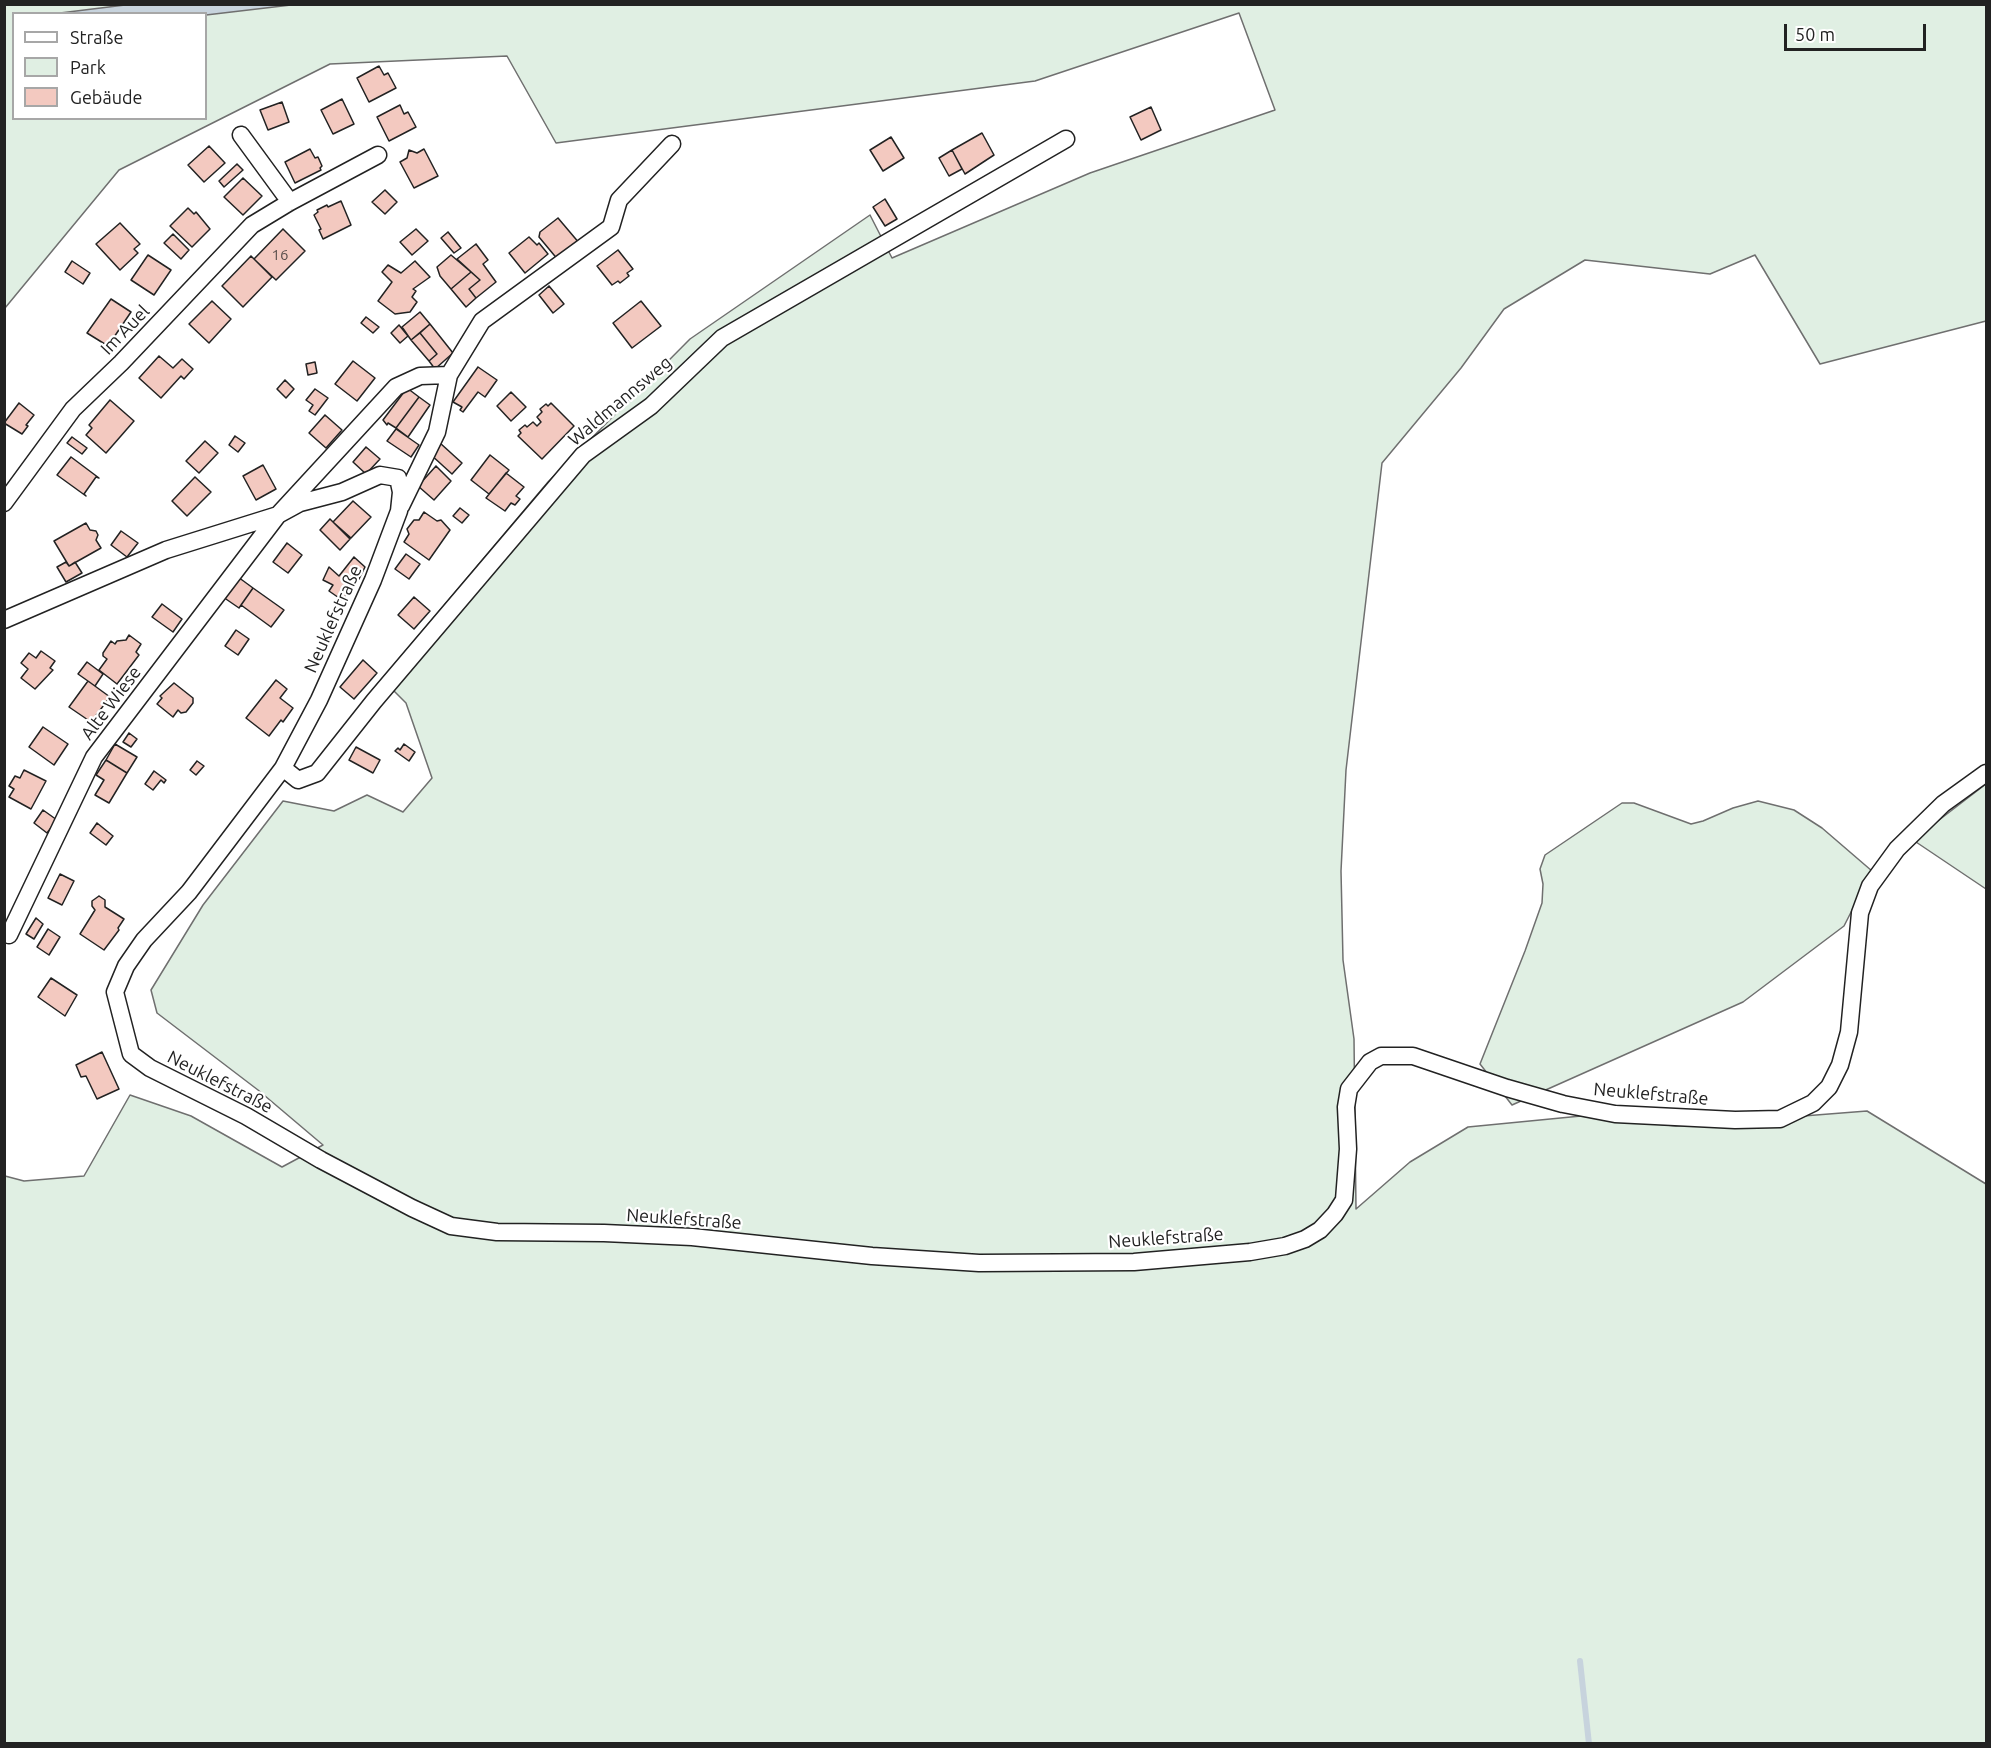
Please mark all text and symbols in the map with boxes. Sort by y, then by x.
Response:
legend [12,12,207,120]
scale bar [1787,12,1930,50]
text: 50 m [1795,24,1835,44]
text: Straße [70,27,123,47]
text: Park [70,57,106,77]
text: Gebäude [70,87,142,107]
house number: 16 [272,246,288,264]
street label: Im Auel [96,301,154,359]
street label: Waldmannsweg [564,352,676,450]
street label: Neuklefstraße [300,562,366,676]
street label: Alte Wiese [76,662,146,744]
street label: Neuklefstraße [164,1046,276,1118]
street label: Neuklefstraße [1593,1078,1709,1110]
street label: Neuklefstraße [626,1204,742,1234]
street label: Neuklefstraße [1108,1223,1224,1253]

